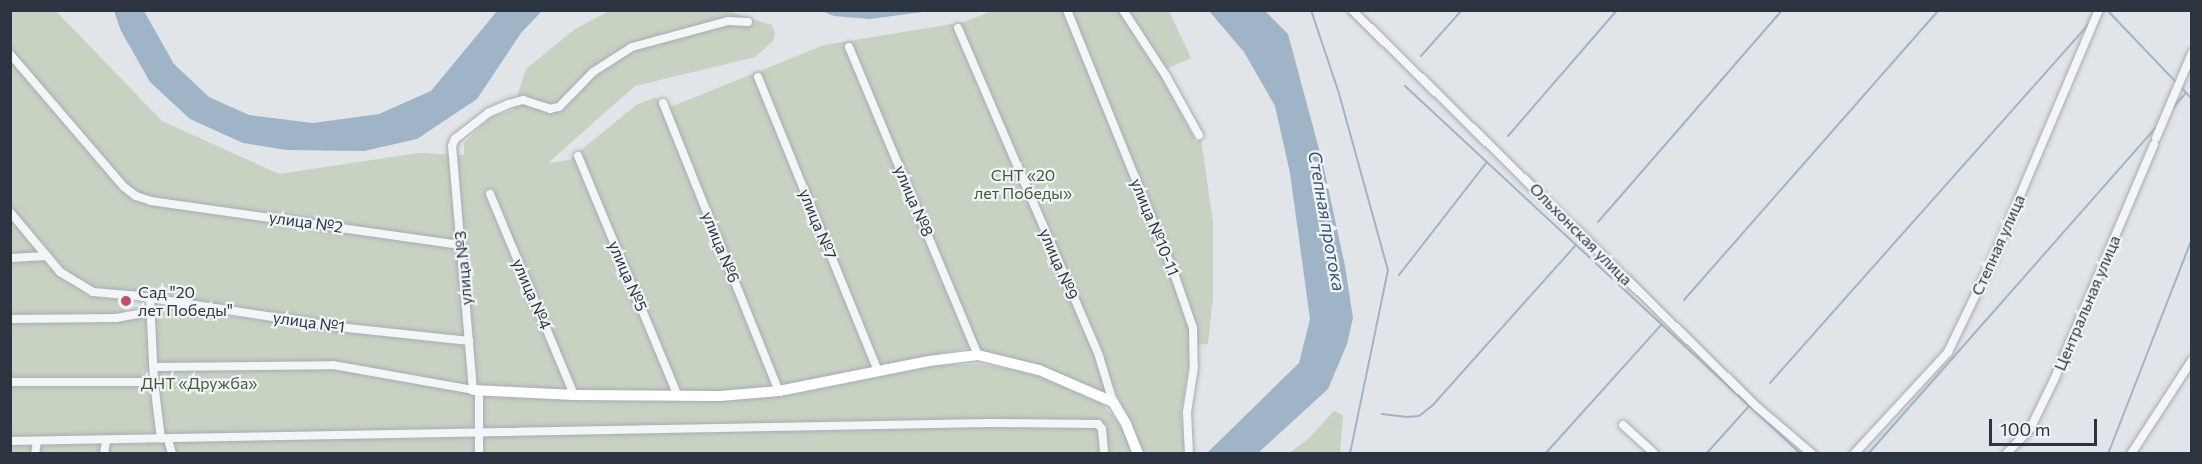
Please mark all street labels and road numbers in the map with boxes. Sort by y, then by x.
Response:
street label: улица №8 [890,163,938,239]
street label: улица №10-11 [1127,176,1183,278]
street label: Ольхонская улица [1526,179,1636,289]
street label: улица №7 [795,186,841,262]
street label: Степная улица [1967,192,2029,298]
street label: улица №2 [268,207,344,237]
street label: улица №6 [698,208,744,286]
street label: улица №9 [1035,226,1083,302]
street label: улица №3 [450,230,476,306]
street label: Центральная улица [2050,232,2124,374]
street label: улица №5 [605,238,651,314]
street label: улица №4 [508,256,556,332]
street label: улица №1 [272,307,346,337]

